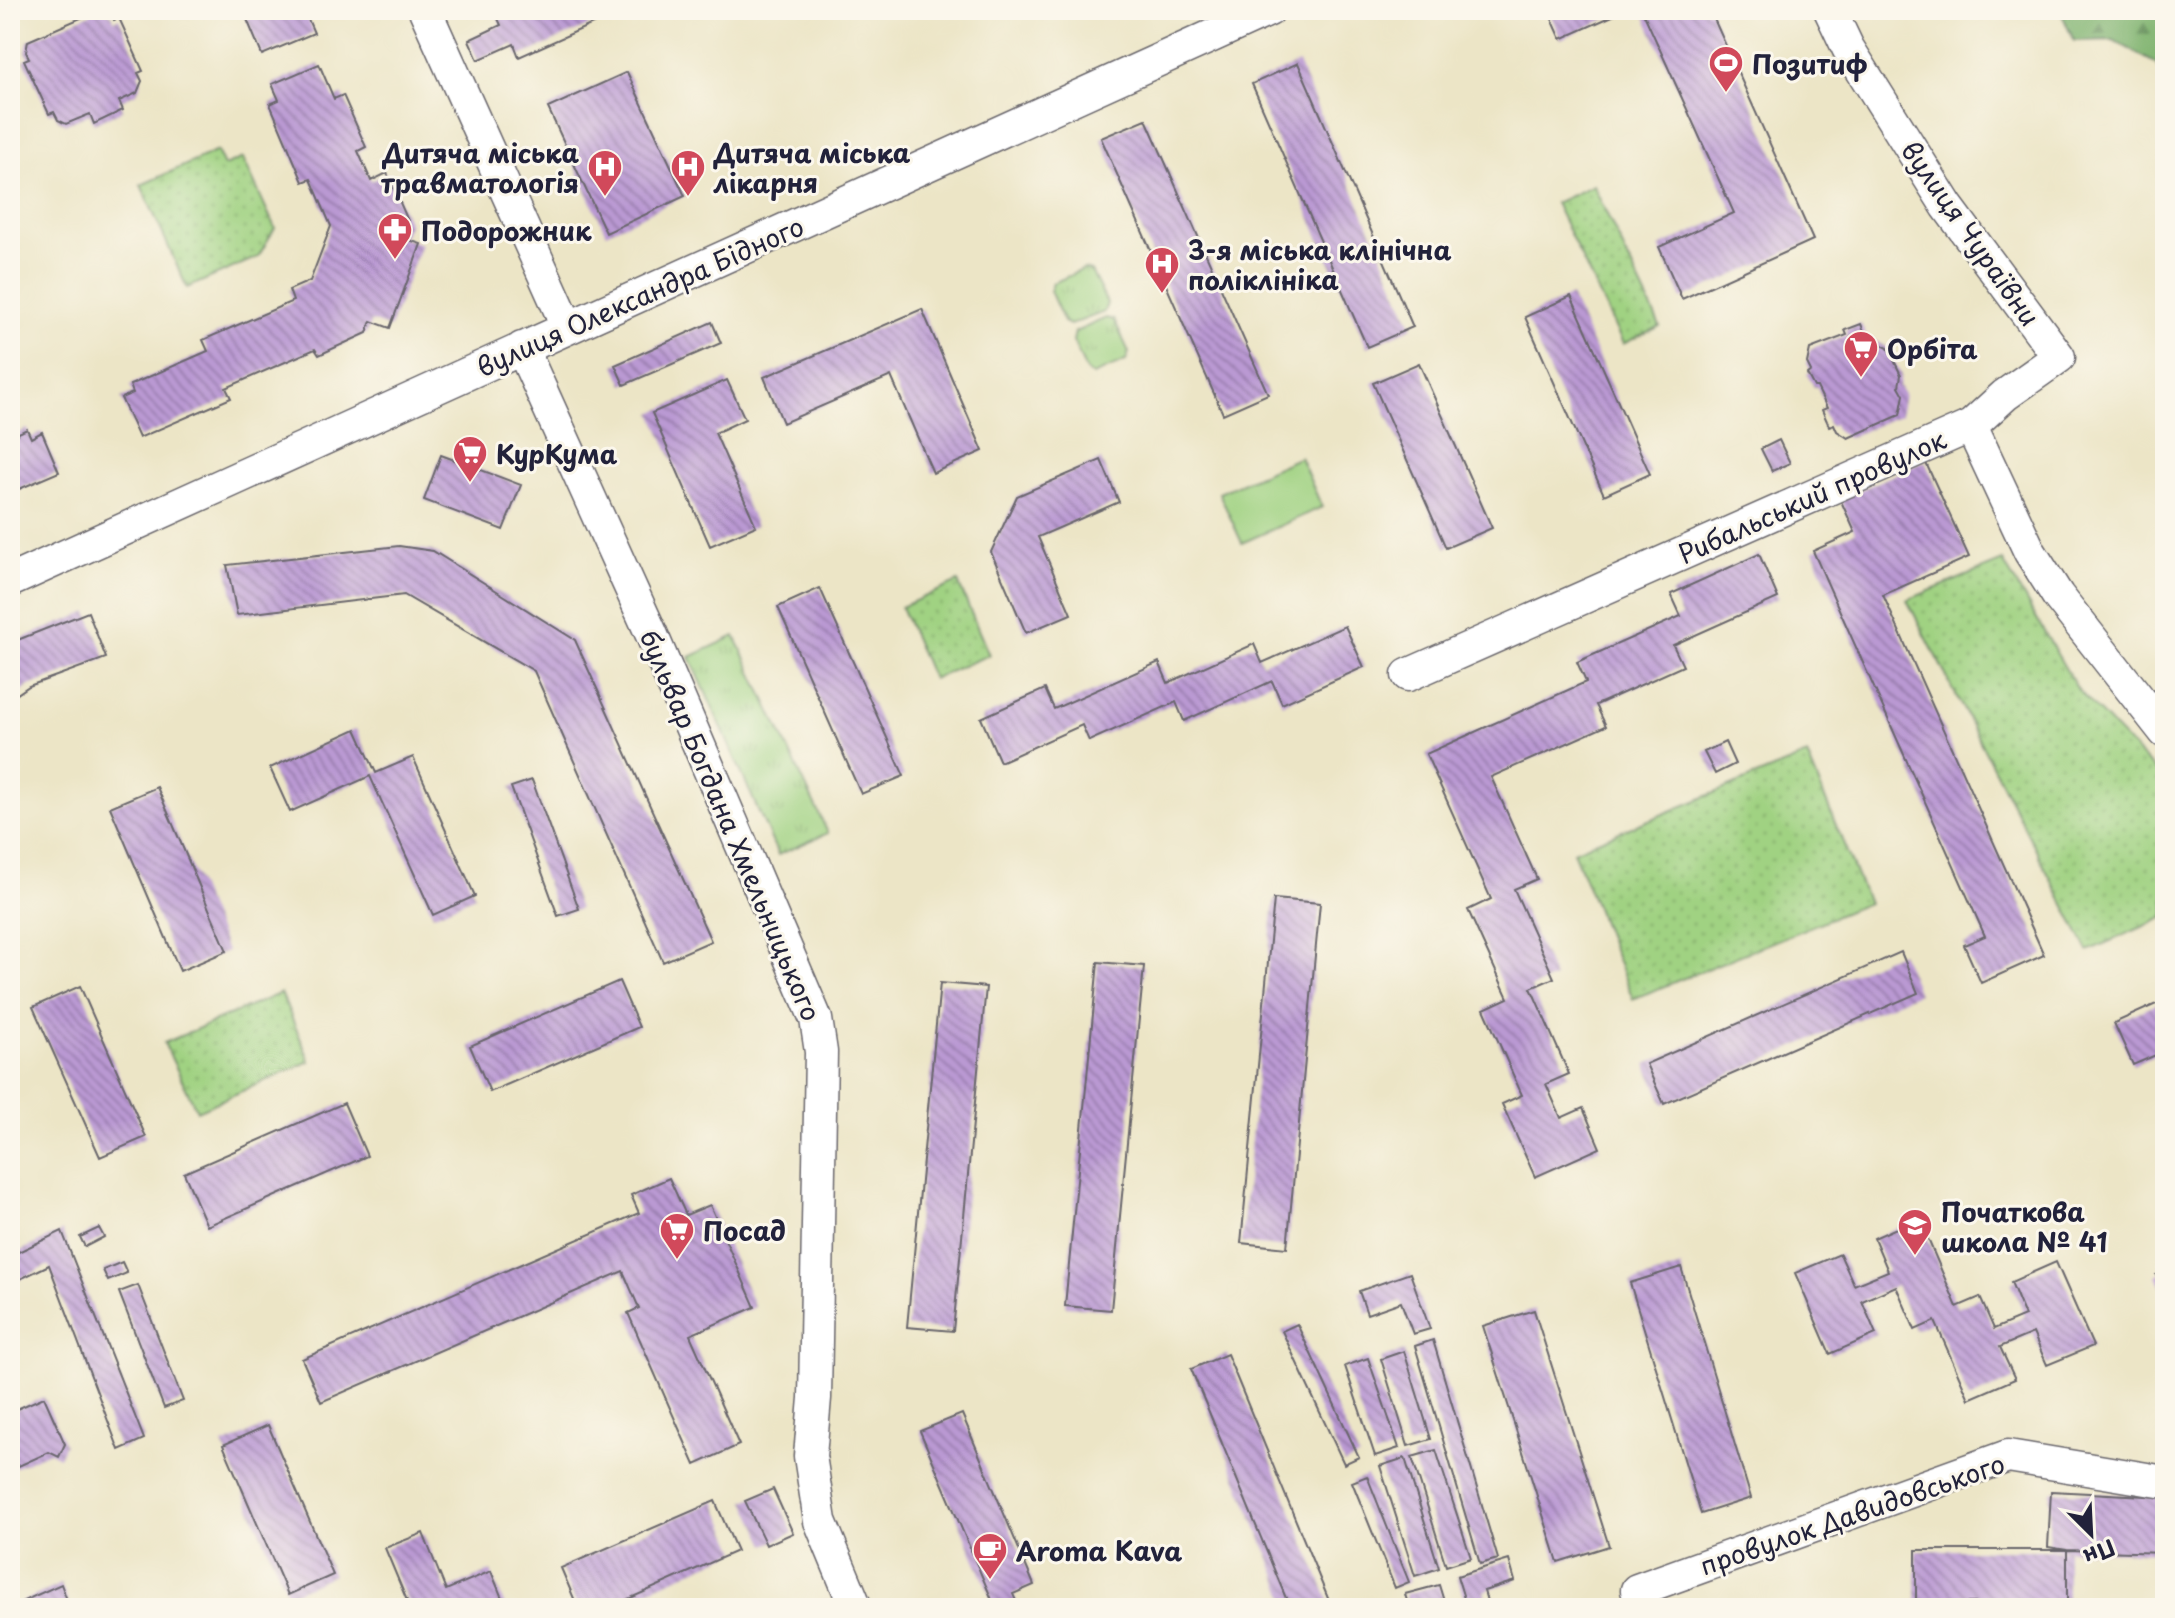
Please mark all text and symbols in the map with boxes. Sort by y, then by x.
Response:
sports icon: Позитиф [1707,44,1745,94]
place label: Позитиф [1752,44,1868,83]
street label: вулиця Чураївни [1892,132,2050,334]
place label: Дитяча міська травматологія [381,133,579,202]
place label: Дитяча міська лікарня [713,133,911,202]
hospital icon: Дитяча міська травматологія [586,148,624,198]
hospital icon: Дитяча міська лікарня [669,148,707,198]
street label: вулиця Олександра Бідного [470,206,810,386]
pharmacy icon: Подорожник [376,211,414,261]
place label: Подорожник [421,211,592,250]
place label: 3-я міська клінічна поліклініка [1188,230,1452,299]
hospital icon: 3-я міська клінічна поліклініка [1143,245,1181,295]
supermarket icon: Орбіта [1842,329,1880,379]
place label: Орбіта [1887,329,1978,368]
street label: Рибальський провулок [1672,419,1953,573]
supermarket icon: КурКума [451,434,489,484]
place label: КурКума [496,434,618,473]
street label: бульвар Богдана Хмельницького [631,623,831,1027]
place label: Початкова школа № 41 [1941,1192,2108,1261]
school or university icon: Початкова школа № 41 [1896,1207,1934,1257]
supermarket icon: Посад [658,1211,696,1261]
place label: Посад [703,1211,786,1250]
street label: провулок Давидовського [1694,1443,2010,1585]
north arrow [2051,1494,2131,1574]
cafe icon: Aroma Kava [971,1531,1009,1581]
place label: Aroma Kava [1016,1531,1182,1570]
text: Пн [2078,1532,2121,1575]

